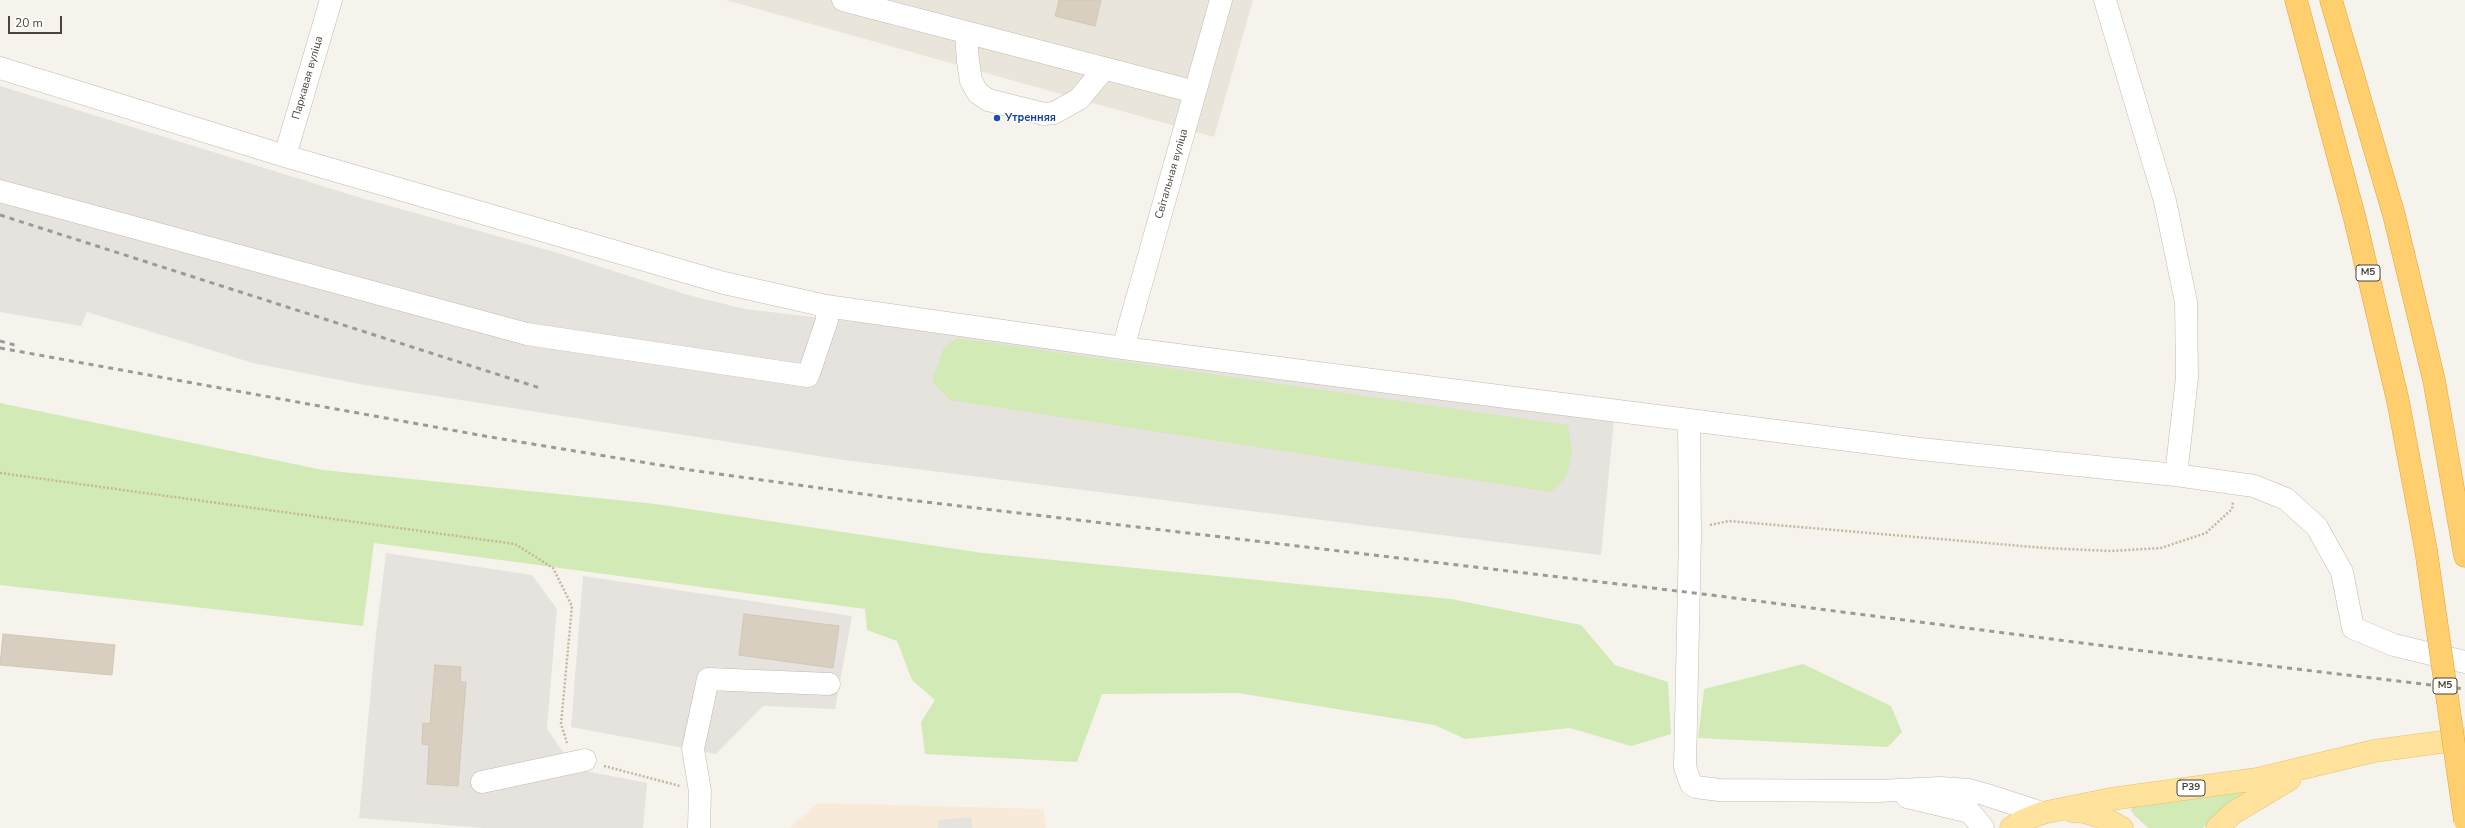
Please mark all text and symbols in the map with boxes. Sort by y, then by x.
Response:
scale bar [10,8,64,34]
text: 20 m [15,15,43,31]
street label: Паркавая вуліца [290,35,326,121]
place label: Утренняя [1005,111,1056,125]
marker: Утренняя [992,113,1002,123]
street label: Світальная вуліца [1153,127,1191,221]
road number: М5 [2356,265,2380,281]
road number: М5 [2433,678,2457,694]
road number: Р39 [2177,780,2205,796]

